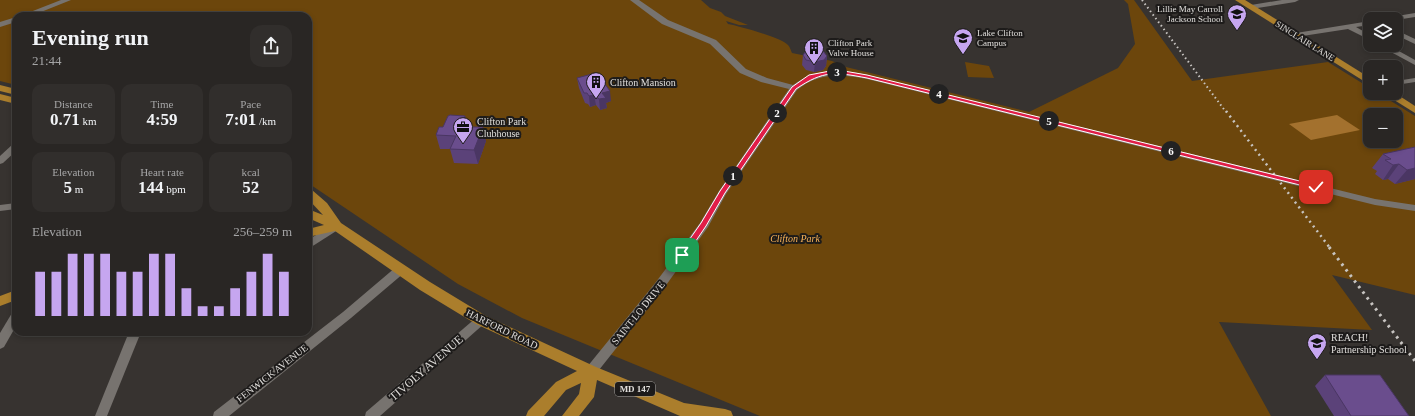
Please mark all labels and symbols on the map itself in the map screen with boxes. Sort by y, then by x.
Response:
school or university icon: Lillie May Carroll Jackson School [1226,3,1248,31]
place label: Lillie May Carroll Jackson School [1157,4,1223,24]
street label: SINCLAIR LANE [1274,19,1337,63]
school or university icon: Lake Clifton Campus [952,27,974,55]
place label: Lake Clifton Campus [977,28,1023,48]
building icon: Clifton Park Valve House [803,37,825,65]
place label: Clifton Park Valve House [828,38,874,58]
pin: 3 [827,62,847,82]
building icon: Clifton Mansion [585,71,607,99]
place label: Clifton Mansion [610,77,676,88]
pin: 4 [929,84,949,104]
pin: 2 [767,103,787,123]
pin: 5 [1039,111,1059,131]
office icon: Clifton Park Clubhouse [452,116,474,144]
place label: Clifton Park Clubhouse [477,116,526,139]
pin: 6 [1161,141,1181,161]
pin: 1 [723,166,743,186]
pin [1299,170,1333,204]
park label: Clifton Park [770,233,820,244]
pin [665,238,699,272]
street label: SAINT LO DRIVE [609,279,667,347]
street label: HARFORD ROAD [464,307,540,351]
street label: TIVOLY AVENUE [386,332,466,404]
school or university icon: REACH! Partnership School [1306,332,1328,360]
place label: REACH! Partnership School [1331,332,1407,355]
street label: FENWICK AVENUE [234,342,310,404]
road number: MD 147 [615,382,655,396]

